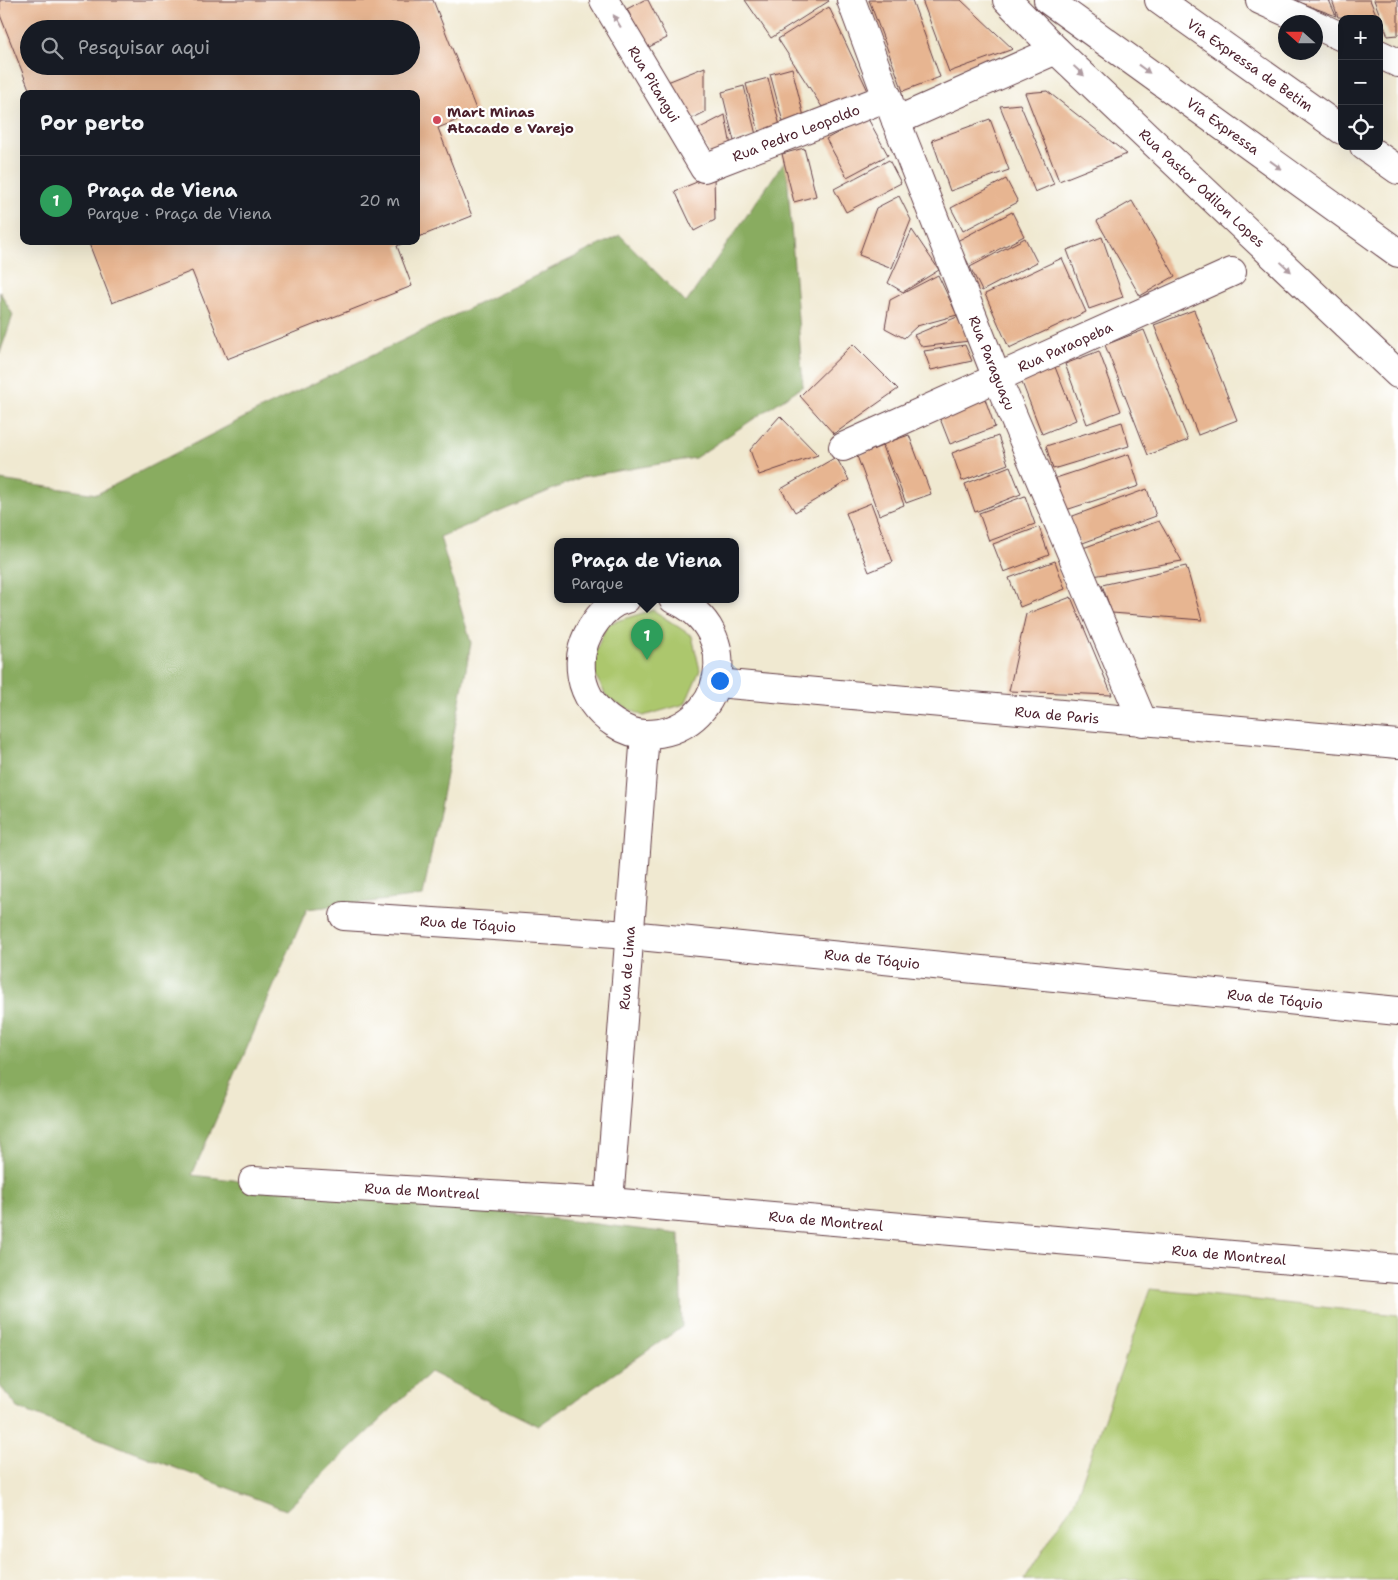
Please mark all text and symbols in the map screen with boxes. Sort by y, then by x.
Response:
one-way arrow [612,15,621,28]
street label: Via Expressa de Betim [1183,15,1317,115]
north arrow [1278,15,1323,60]
map controls [1338,15,1383,150]
button: + [1338,15,1383,60]
search box [20,20,420,75]
icon: search [38,34,66,62]
text: Pesquisar aqui [78,35,210,60]
street label: Rua Pitangui [624,43,684,125]
button: − [1338,60,1383,105]
one-way arrow [1137,64,1150,75]
one-way arrow [1072,65,1084,77]
street label: Via Expressa [1183,93,1263,159]
street label: Rua Pedro Leopoldo [730,100,862,166]
place label: Mart Minas Atacado e Varejo [447,103,574,137]
button: locate [1338,105,1383,150]
text: Por perto [40,109,144,137]
marker: Mart Minas Atacado e Varejo [431,114,443,126]
street label: Rua Pastor Odilon Lopes [1135,125,1269,251]
one-way arrow [1269,159,1282,170]
text: Praça de Viena [87,178,238,203]
text: 1 [52,190,60,211]
text: 20 m [359,190,400,211]
text: Parque · Praça de Viena [87,203,272,224]
one-way arrow [1279,261,1291,273]
street label: Rua Paraguaçu [965,313,1019,413]
street label: Rua Paraopeba [1015,318,1116,376]
popup [554,538,739,603]
text: Praça de Viena [571,548,722,573]
text: Parque [571,573,624,594]
pin: 1 [631,619,663,660]
your location [707,668,733,694]
street label: Rua de Paris [1014,702,1100,728]
street label: Rua de Tóquio [419,912,517,936]
street label: Rua de Lima [615,925,639,1011]
street label: Rua de Tóquio [823,945,921,973]
street label: Rua de Tóquio [1226,985,1324,1013]
street label: Rua de Montreal [364,1179,481,1203]
street label: Rua de Montreal [768,1207,885,1235]
street label: Rua de Montreal [1171,1241,1288,1269]

